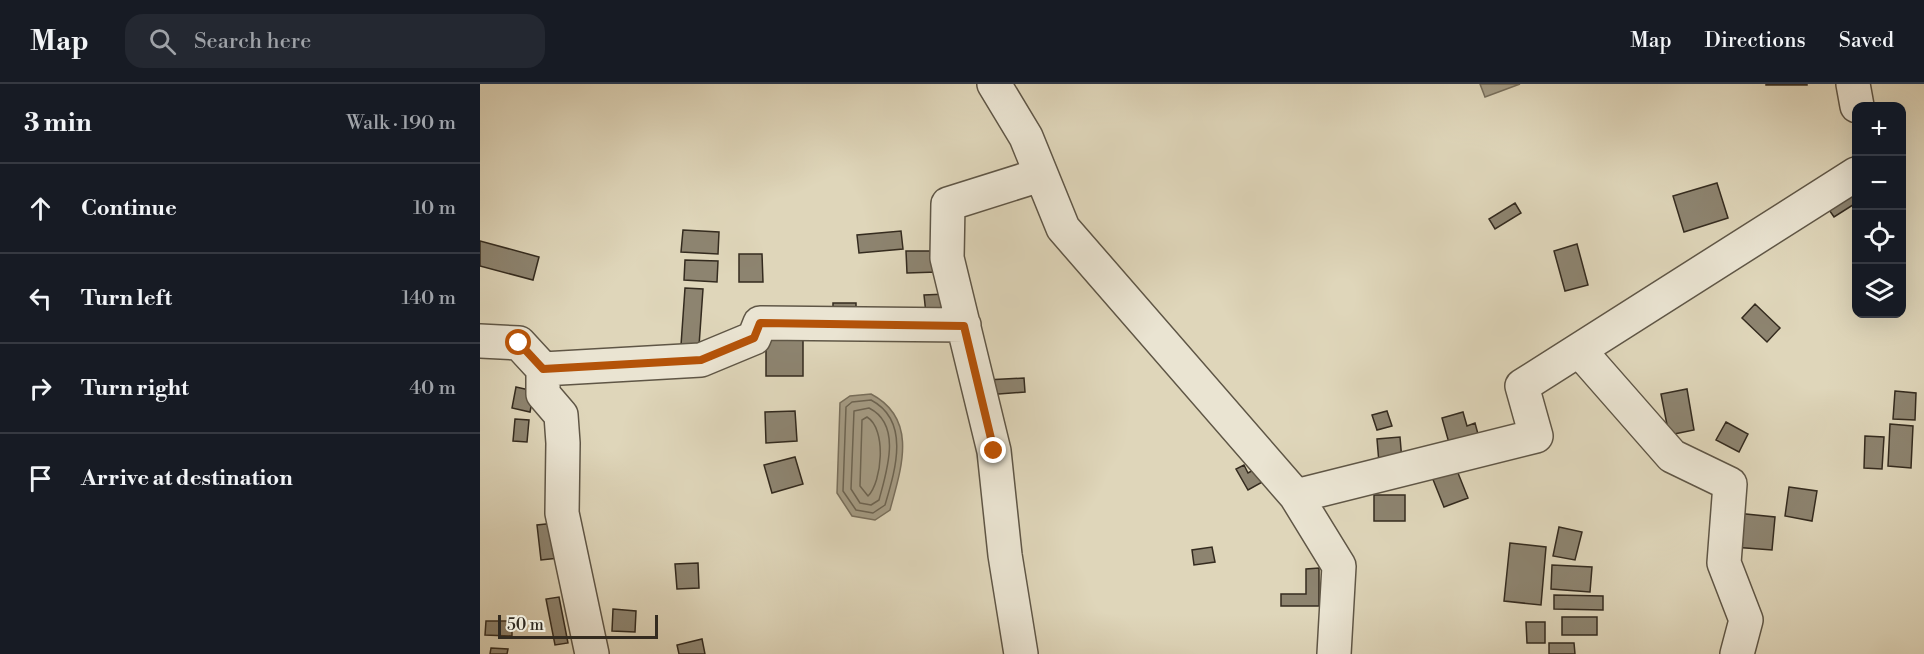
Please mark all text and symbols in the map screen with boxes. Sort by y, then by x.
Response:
search box [125,14,545,68]
text: Map [30,24,89,59]
icon: search [146,25,179,58]
text: Search here [194,28,311,55]
text: Map [1630,28,1672,54]
text: Directions [1705,28,1806,54]
text: Saved [1839,28,1894,54]
map controls [1852,102,1906,318]
button: + [1852,102,1906,156]
text: 3 min [24,107,92,139]
text: Walk · 190 m [346,111,456,136]
button: − [1852,156,1906,210]
icon: ahead [24,192,57,225]
text: Continue [81,195,177,222]
text: 10 m [413,196,456,221]
button: locate [1852,210,1906,264]
button: layers [1852,264,1906,318]
icon: left [24,282,57,315]
text: Turn left [81,285,172,312]
text: 140 m [401,286,456,311]
route start [505,329,531,355]
icon: right [24,372,57,405]
text: Turn right [81,375,189,402]
text: 40 m [409,376,456,401]
route end [980,437,1006,463]
icon: arrive [24,462,57,495]
text: Arrive at destination [81,465,293,492]
scale bar [498,612,658,640]
text: 50 m [507,615,544,635]

